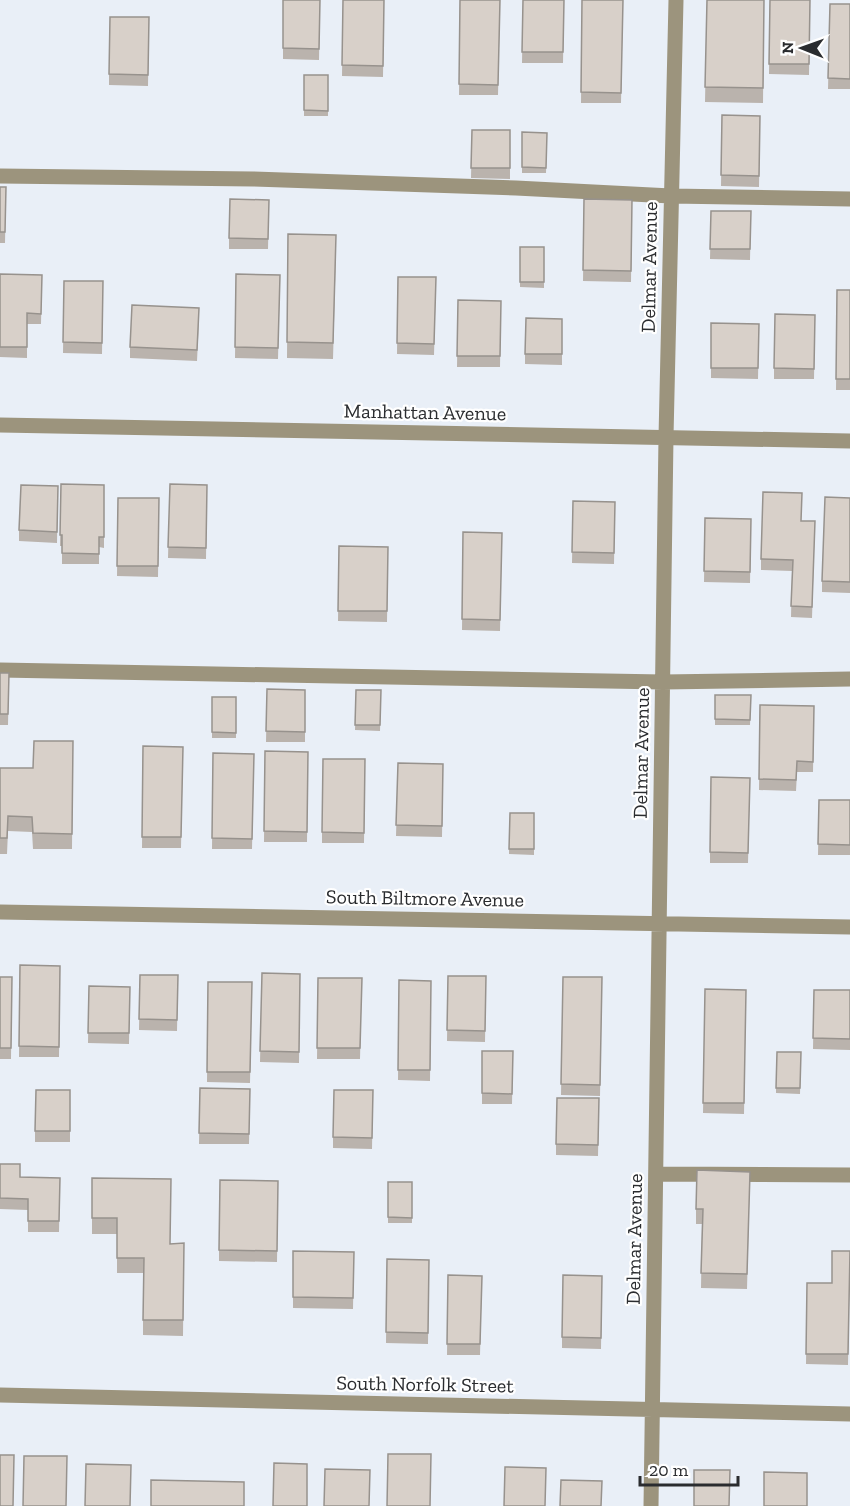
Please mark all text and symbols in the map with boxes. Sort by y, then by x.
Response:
north arrow [772,18,832,78]
text: N [778,41,797,54]
street label: Delmar Avenue [636,201,662,333]
street label: Manhattan Avenue [343,399,507,425]
street label: Delmar Avenue [628,687,654,819]
street label: South Biltmore Avenue [326,884,524,912]
street label: Delmar Avenue [621,1173,647,1305]
street label: South Norfolk Street [336,1370,515,1398]
scale bar [640,1449,738,1487]
text: 20 m [649,1459,689,1481]

